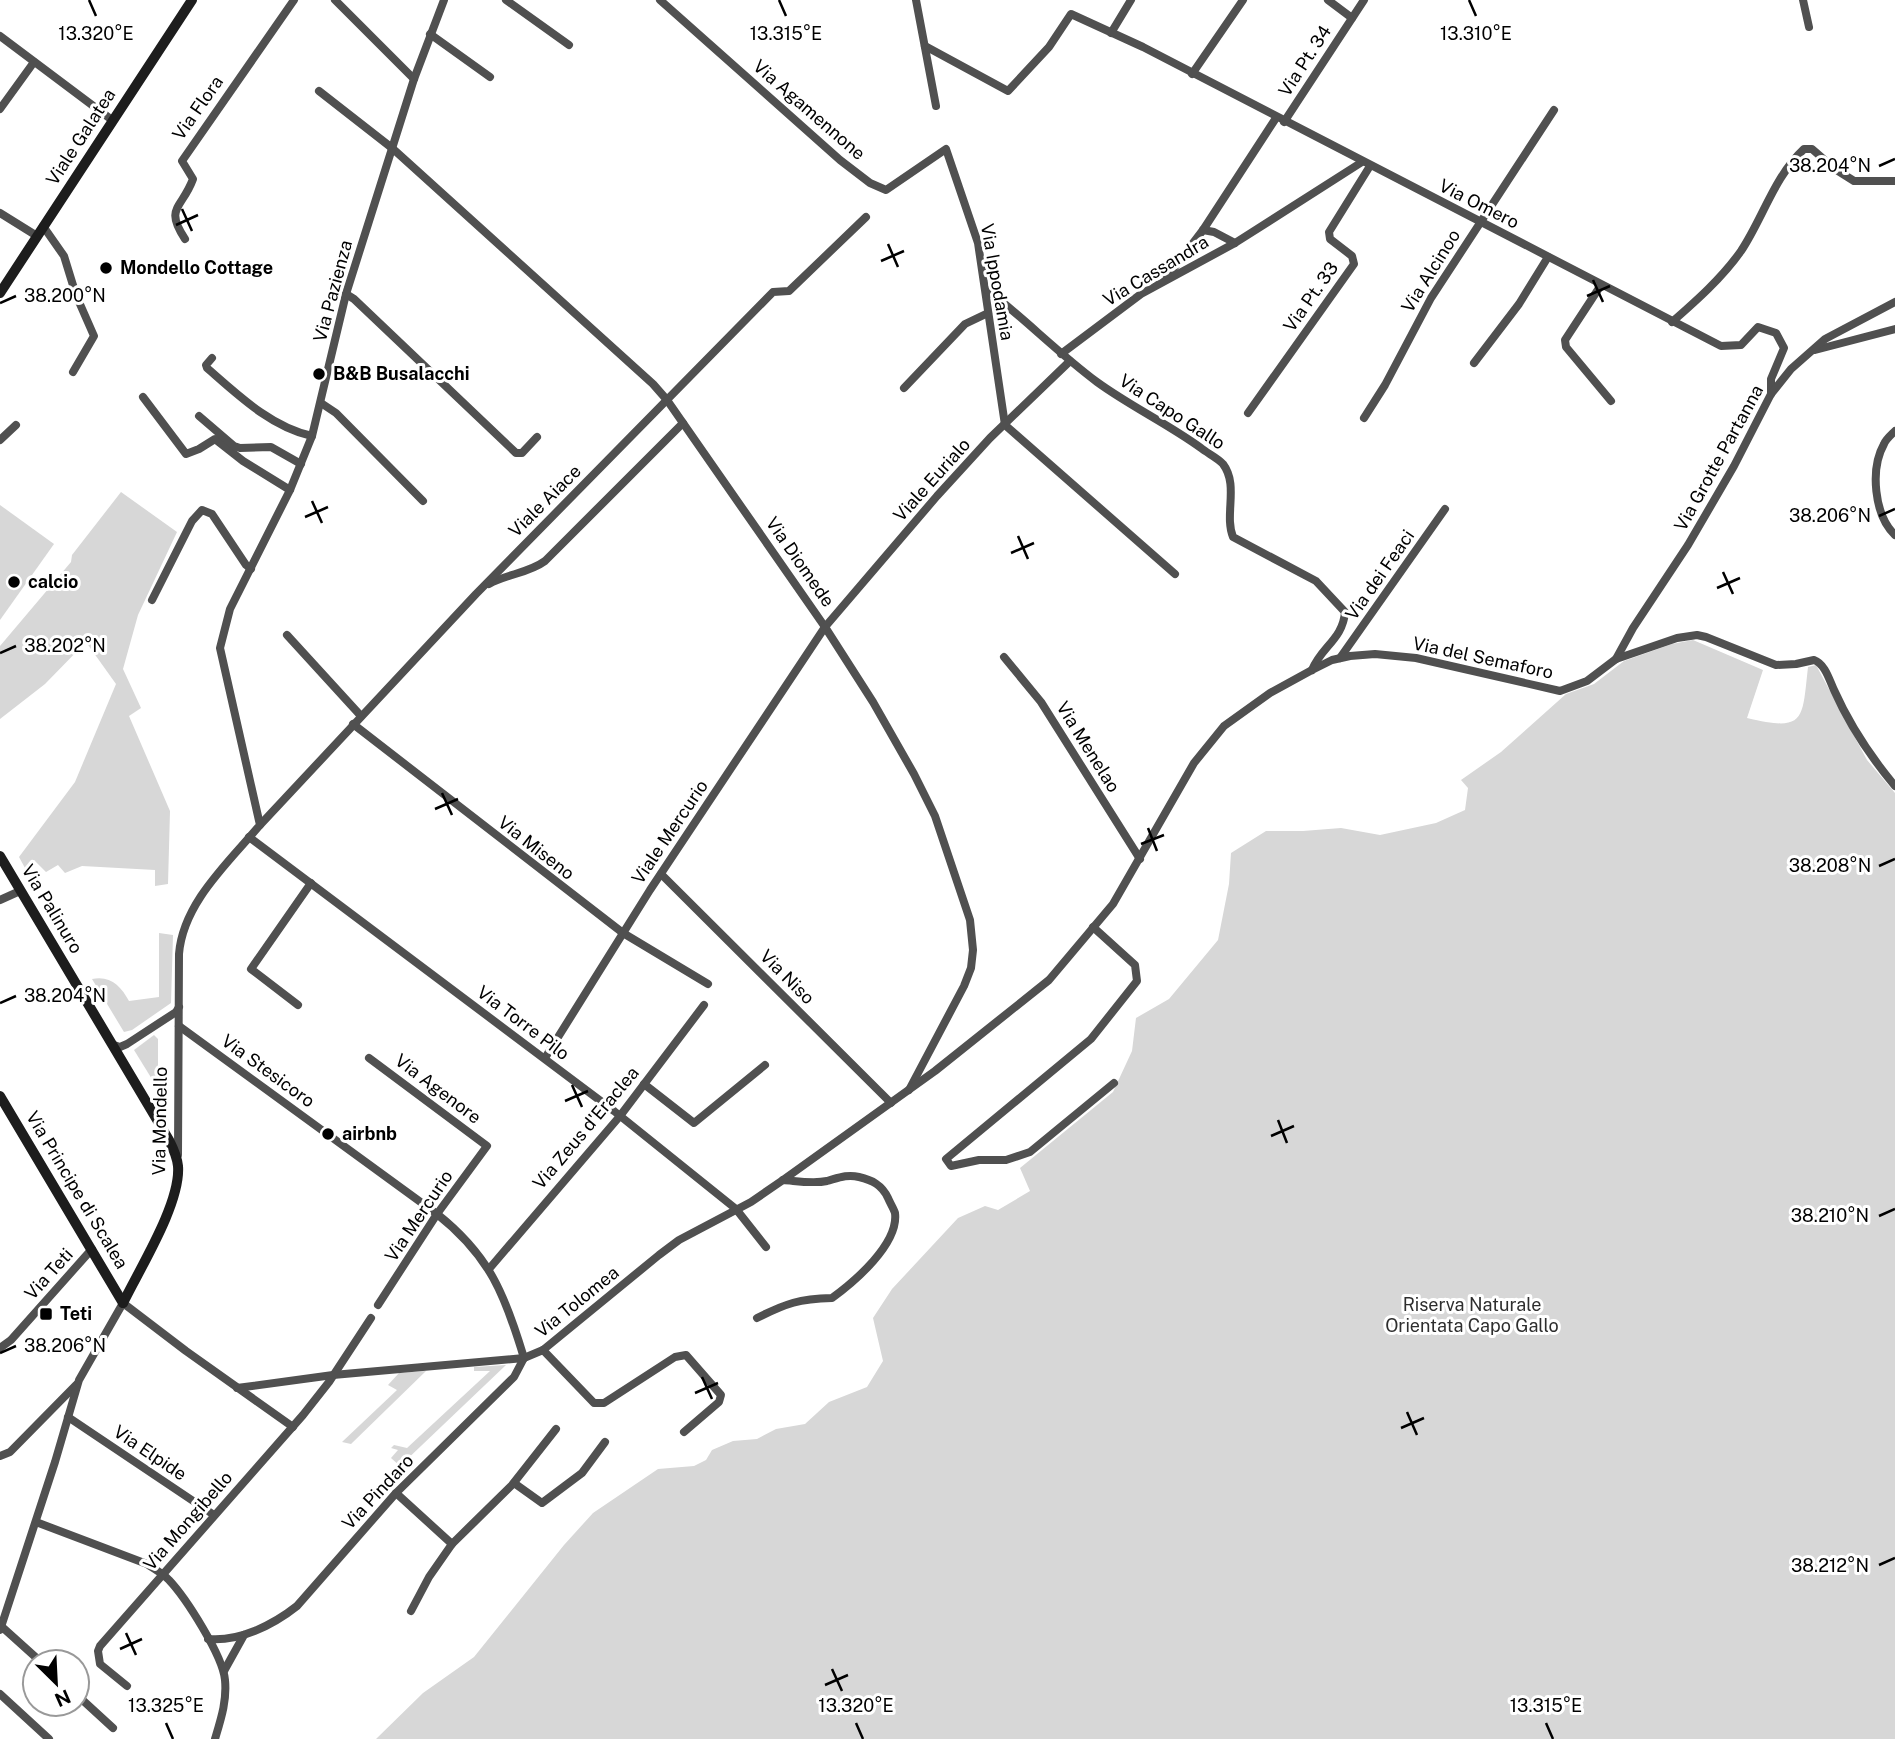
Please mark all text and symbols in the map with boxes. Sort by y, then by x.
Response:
street label: Via Pt. 34 [1274,21,1335,100]
text: 13.320°E [58,23,134,44]
text: 13.315°E [750,23,822,44]
text: 13.310°E [1440,23,1512,44]
street label: Via Agamennone [749,55,870,164]
street label: Via Flora [168,72,227,144]
street label: Viale Galatea [42,85,120,189]
text: 38.204°N [1789,155,1871,176]
street label: Via Omero [1436,174,1523,233]
street label: Via Ippodamia [977,222,1018,342]
street label: Via Alcinoo [1397,225,1464,316]
street label: Via Cassandra [1099,231,1212,310]
street label: Via Pazienza [309,238,356,344]
place label: Mondello Cottage [120,257,273,278]
street label: Via Pt. 33 [1279,258,1342,336]
marker: Mondello Cottage [98,260,114,276]
text: 38.200°N [24,285,106,306]
place label: B&B Busalacchi [333,363,470,384]
marker: B&B Busalacchi [311,366,327,382]
street label: Via Capo Gallo [1115,370,1229,454]
street label: Via Grotte Partanna [1670,381,1767,534]
street label: Viale Eurialo [889,434,974,525]
street label: Viale Aiace [504,460,585,541]
text: 38.206°N [1789,505,1871,526]
street label: Via Diomede [762,513,839,611]
street label: Via dei Feaci [1341,526,1418,624]
place label: calcio [28,571,78,592]
marker: calcio [6,574,22,590]
street label: Via del Semaforo [1411,632,1555,683]
text: 38.202°N [24,635,106,656]
street label: Via Menelao [1052,698,1125,796]
street label: Viale Mercurio [627,776,712,888]
street label: Via Miseno [494,811,579,884]
text: 38.208°N [1789,855,1871,876]
street label: Via Palinuro [18,860,87,957]
street label: Via Niso [756,945,819,1008]
street label: Via Torre Pilo [473,981,574,1064]
text: 38.204°N [24,985,106,1006]
street label: Via Stesicoro [218,1030,319,1111]
street label: Via Agenore [391,1049,485,1128]
street label: Via Zeus d'Eraclea [528,1062,643,1193]
street label: Via Mondello [148,1067,171,1175]
street label: Via Principe di Scalea [22,1107,133,1272]
place label: airbnb [342,1123,397,1144]
marker: airbnb [320,1126,336,1142]
street label: Via Mercurio [380,1166,457,1265]
text: 38.210°N [1791,1205,1869,1226]
street label: Via Teti [20,1244,77,1304]
street label: Via Tolomea [531,1262,623,1342]
park label: Riserva Naturale Orientata Capo Gallo [1385,1294,1559,1336]
place label: Teti [60,1303,92,1324]
marker: Teti [38,1306,54,1322]
text: 38.206°N [24,1335,106,1356]
street label: Via Elpide [110,1421,191,1485]
street label: Via Pindaro [338,1450,418,1534]
street label: Via Mongibello [139,1467,236,1574]
text: 38.212°N [1791,1555,1869,1576]
north arrow [21,1648,91,1718]
text: N [52,1685,74,1712]
text: 13.325°E [128,1695,204,1716]
text: 13.320°E [818,1695,894,1716]
text: 13.315°E [1510,1695,1582,1716]

